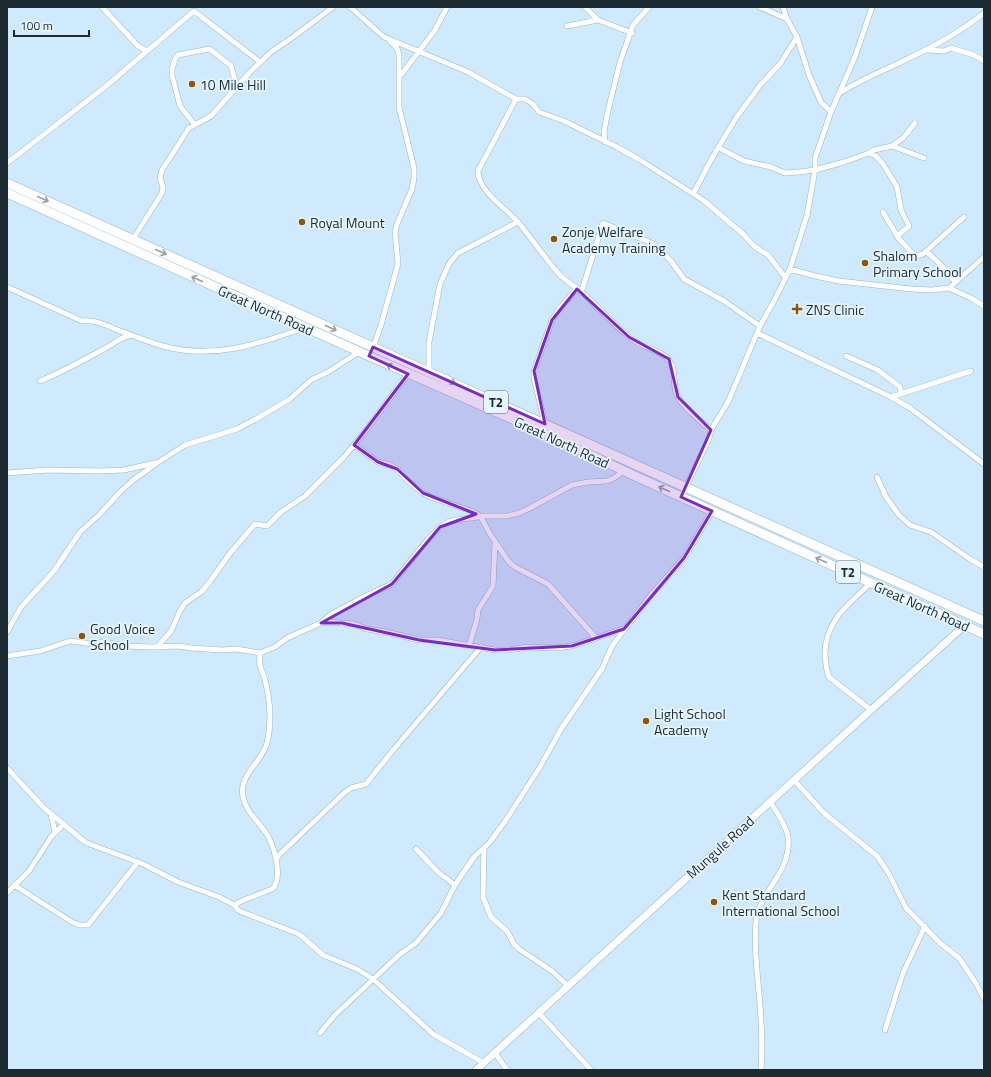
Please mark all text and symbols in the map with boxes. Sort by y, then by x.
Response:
scale bar [14,12,89,38]
text: 100 m [20,16,53,35]
place label: 10 Mile Hill [200,74,266,95]
marker: 10 Mile Hill [187,79,197,89]
one-way arrow [36,196,48,203]
place label: Royal Mount [310,212,385,233]
marker: Royal Mount [297,217,307,227]
place label: Zonje Welfare Academy Training [562,221,666,258]
marker: Zonje Welfare Academy Training [549,234,559,244]
place label: Shalom Primary School [873,245,962,282]
one-way arrow [155,249,167,256]
marker: Shalom Primary School [860,258,870,268]
one-way arrow [191,275,203,283]
street label: Great North Road [215,279,317,341]
place label: ZNS Clinic [806,299,864,320]
marker: ZNS Clinic [791,303,803,315]
one-way arrow [325,325,337,332]
one-way arrow [387,363,399,370]
one-way arrow [443,378,455,385]
road number: T2 [484,391,508,413]
street label: Great North Road [511,411,613,473]
one-way arrow [658,485,670,493]
one-way arrow [815,556,827,563]
road number: T2 [836,561,860,583]
street label: Great North Road [871,575,973,637]
place label: Good Voice School [90,618,155,655]
marker: Good Voice School [77,631,87,641]
place label: Light School Academy [654,703,726,740]
marker: Light School Academy [641,716,651,726]
street label: Mungule Road [681,811,759,883]
place label: Kent Standard International School [722,884,840,921]
marker: Kent Standard International School [709,897,719,907]

